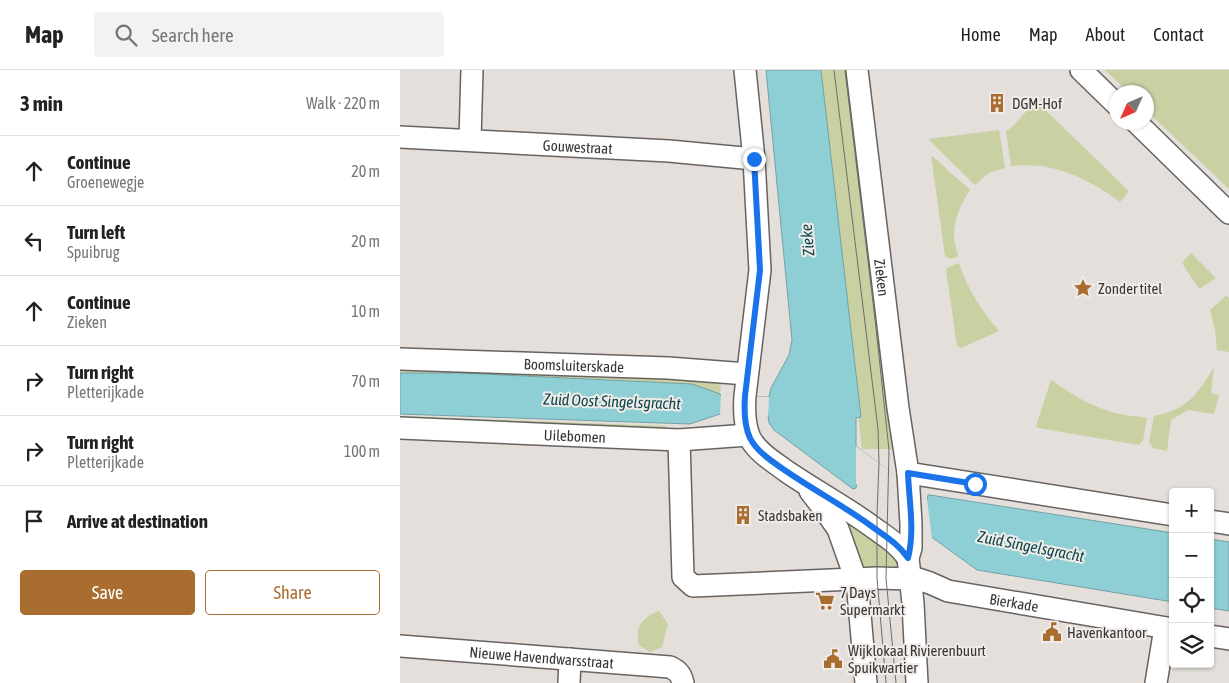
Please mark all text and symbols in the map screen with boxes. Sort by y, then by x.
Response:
search box [94,12,444,57]
text: Map [25,21,64,48]
icon: search [112,21,140,49]
text: Search here [152,24,234,46]
text: Home [961,24,1001,45]
text: Map [1029,24,1058,45]
text: About [1086,24,1125,45]
text: Contact [1153,24,1204,45]
north arrow [1109,85,1154,130]
text: 3 min [20,91,63,115]
building icon: DGM-Hof [986,92,1008,114]
text: Walk · 220 m [306,94,380,112]
place label: DGM-Hof [1012,95,1062,112]
street label: Gouwestraat [542,136,613,157]
route end [743,148,766,171]
text: Continue [67,151,131,173]
icon: ahead [20,157,48,185]
text: 20 m [351,162,380,180]
text: Groenewegje [67,173,144,191]
text: Turn left [67,221,125,243]
water label: Zieke [797,223,817,257]
icon: left [20,227,48,255]
text: 20 m [351,232,380,250]
text: Spuibrug [67,243,120,261]
street label: Zieken [871,258,893,297]
place icon: Zonder titel [1072,277,1094,299]
place label: Zonder titel [1098,280,1162,297]
text: Continue [67,291,131,313]
icon: ahead [20,297,48,325]
text: 10 m [351,302,380,320]
text: Zieken [67,313,107,331]
street label: Boomsluiterskade [523,355,624,375]
text: Turn right [67,361,134,383]
icon: right [20,367,48,395]
text: 70 m [351,372,380,390]
text: Pletterijkade [67,383,144,401]
water label: Zuid Oost Singelsgracht [543,390,682,413]
street label: Uilebomen [543,426,606,445]
text: Turn right [67,431,134,453]
icon: right [20,437,48,465]
text: 100 m [344,442,380,460]
text: Pletterijkade [67,453,144,471]
route start [964,473,987,496]
map controls [1169,488,1214,668]
button: + [1169,488,1214,533]
building icon: Stadsbaken [732,504,754,526]
icon: arrive [20,507,48,535]
place label: Stadsbaken [758,507,822,524]
text: Arrive at destination [67,510,208,532]
water label: Zuid Singelsgracht [976,527,1086,566]
button: − [1169,533,1214,578]
button: Save [20,570,195,615]
button: Share [205,570,380,615]
button: locate [1169,578,1214,623]
place label: 7 Days Supermarkt [840,584,905,618]
supermarket icon: 7 Days Supermarkt [814,590,836,612]
street label: Bierkade [988,590,1040,615]
public building icon: Havenkantoor [1041,621,1063,643]
button: layers [1169,623,1214,668]
place label: Havenkantoor [1067,624,1147,641]
place label: Wijklokaal Rivierenbuurt Spuikwartier [848,642,986,676]
street label: Nieuwe Havendwarsstraat [469,643,614,671]
public building icon: Wijklokaal Rivierenbuurt Spuikwartier [822,648,844,670]

